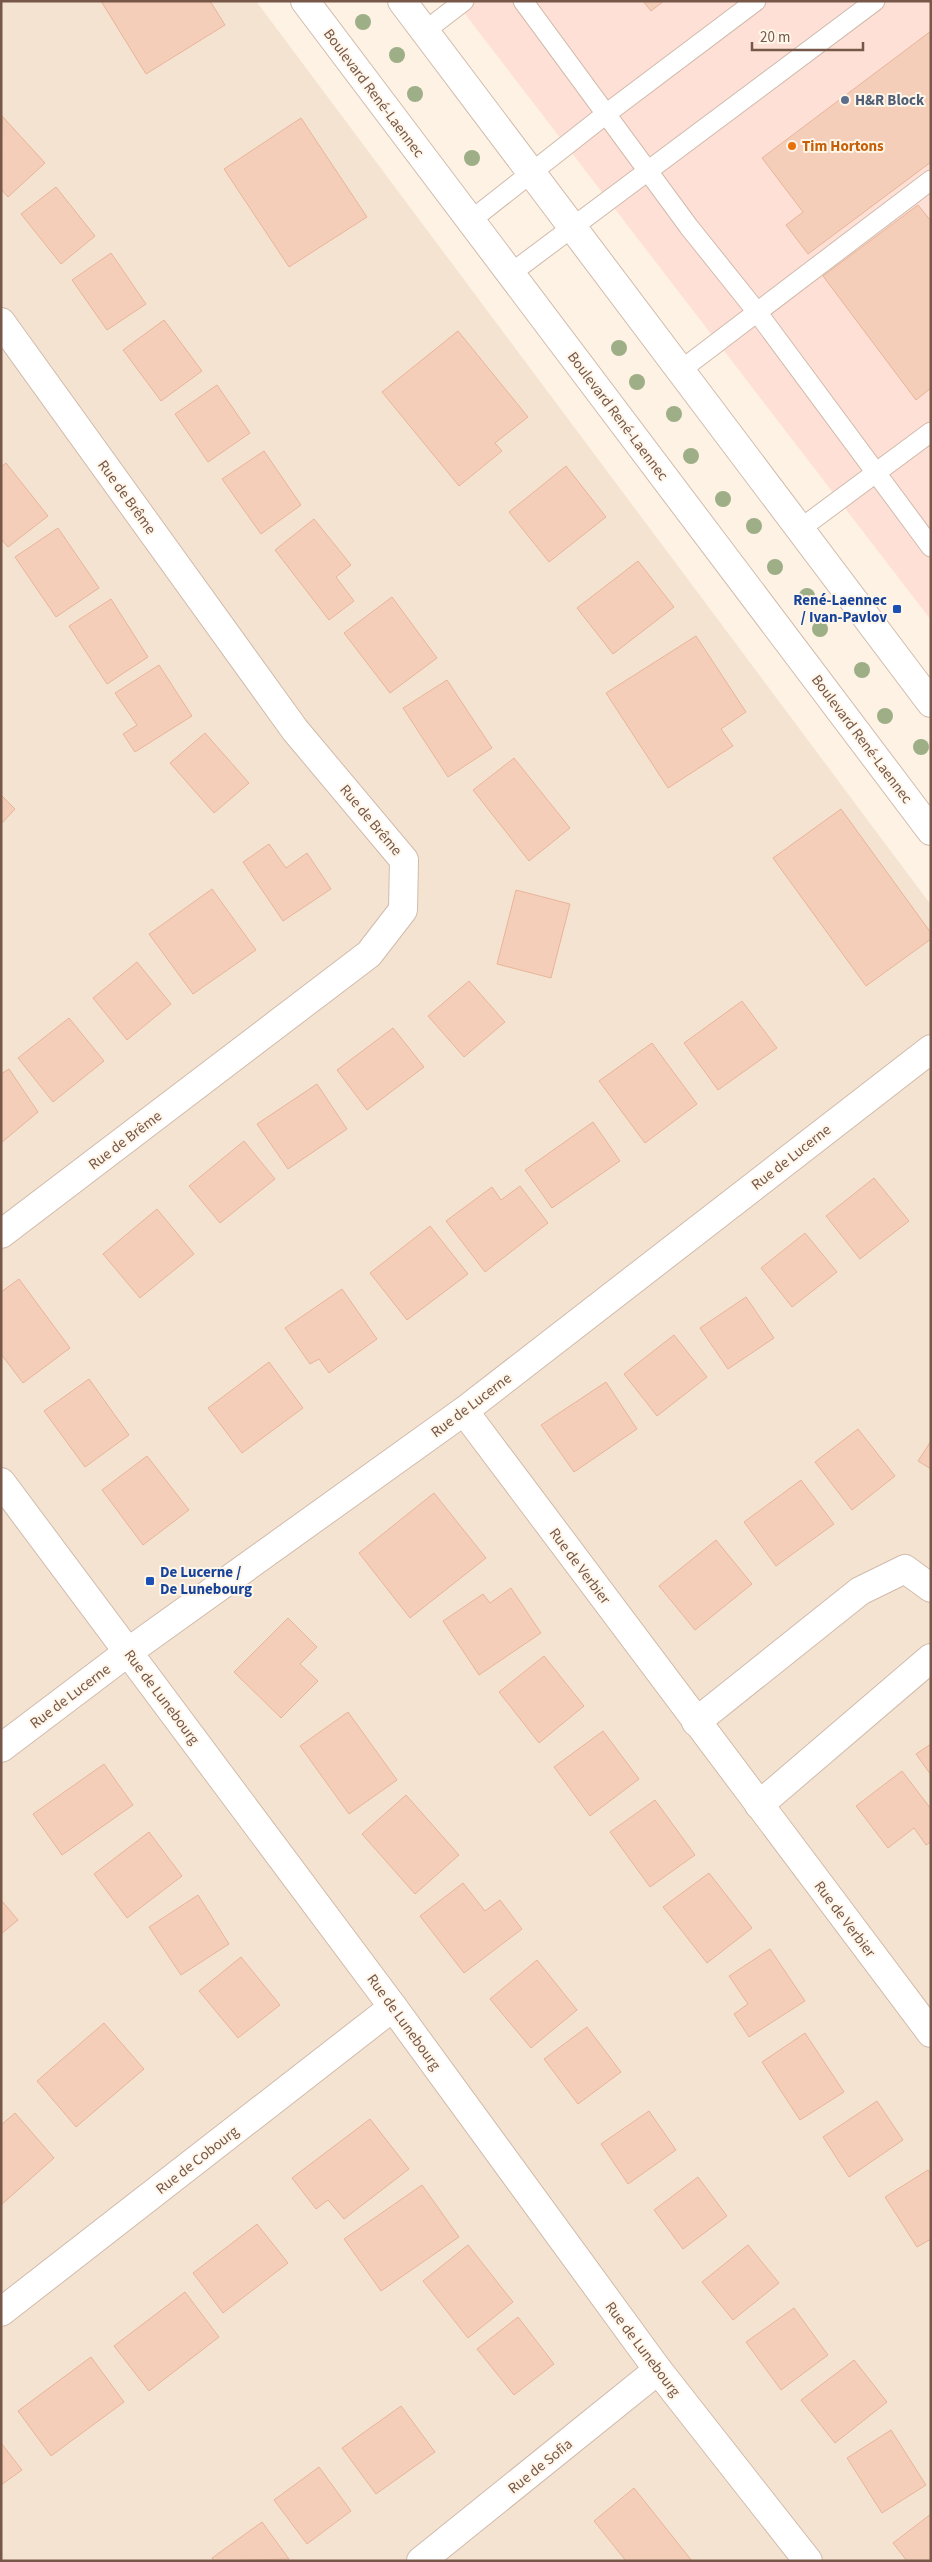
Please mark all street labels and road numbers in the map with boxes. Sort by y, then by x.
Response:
street label: Boulevard René-Laennec [318,25,429,162]
street label: Boulevard René-Laennec [562,348,673,485]
street label: Rue de Brême [93,456,161,539]
street label: Boulevard René-Laennec [806,671,917,808]
street label: Rue de Brême [335,780,407,860]
street label: Rue de Brême [84,1106,166,1175]
street label: Rue de Lucerne [747,1120,836,1195]
street label: Rue de Lucerne [427,1368,516,1443]
street label: Rue de Verbier [544,1524,616,1609]
street label: Rue de Lunebourg [119,1645,205,1750]
street label: Rue de Lucerne [26,1659,115,1734]
street label: Rue de Verbier [809,1877,881,1962]
street label: Rue de Lunebourg [362,1970,446,2075]
street label: Rue de Cobourg [152,2121,243,2199]
street label: Rue de Lunebourg [600,2297,686,2402]
street label: Rue de Sofia [504,2434,577,2499]

